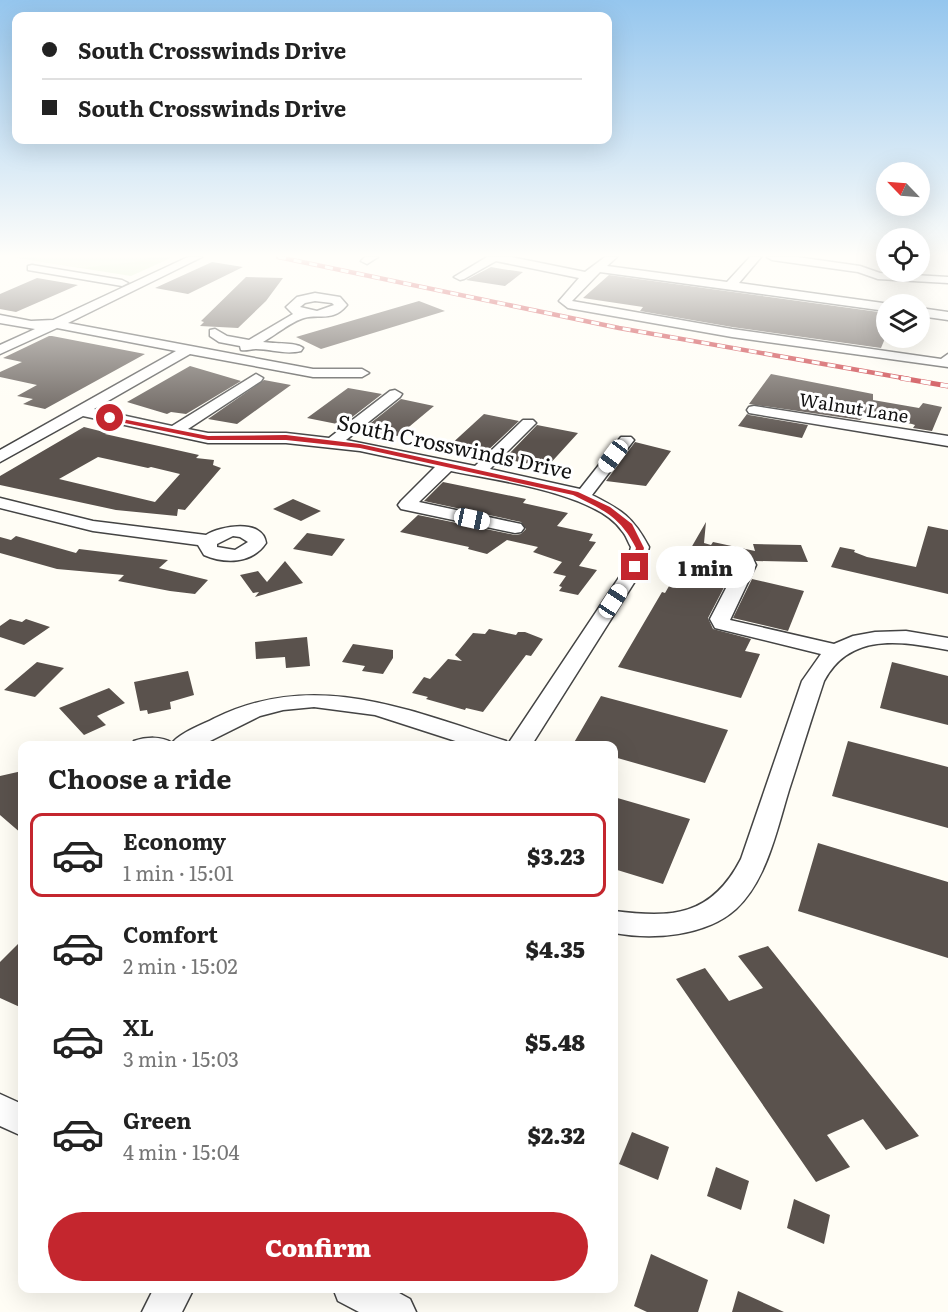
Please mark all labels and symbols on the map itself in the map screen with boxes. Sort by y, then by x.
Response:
north arrow [876,162,930,216]
street label: Walnut Lane [797,385,911,429]
route start [96,404,123,431]
street label: South Crosswinds Drive [334,405,576,485]
car [595,436,631,476]
car [453,506,491,532]
callout: 1 min [656,546,755,588]
route end [621,553,648,580]
car [596,581,630,621]

